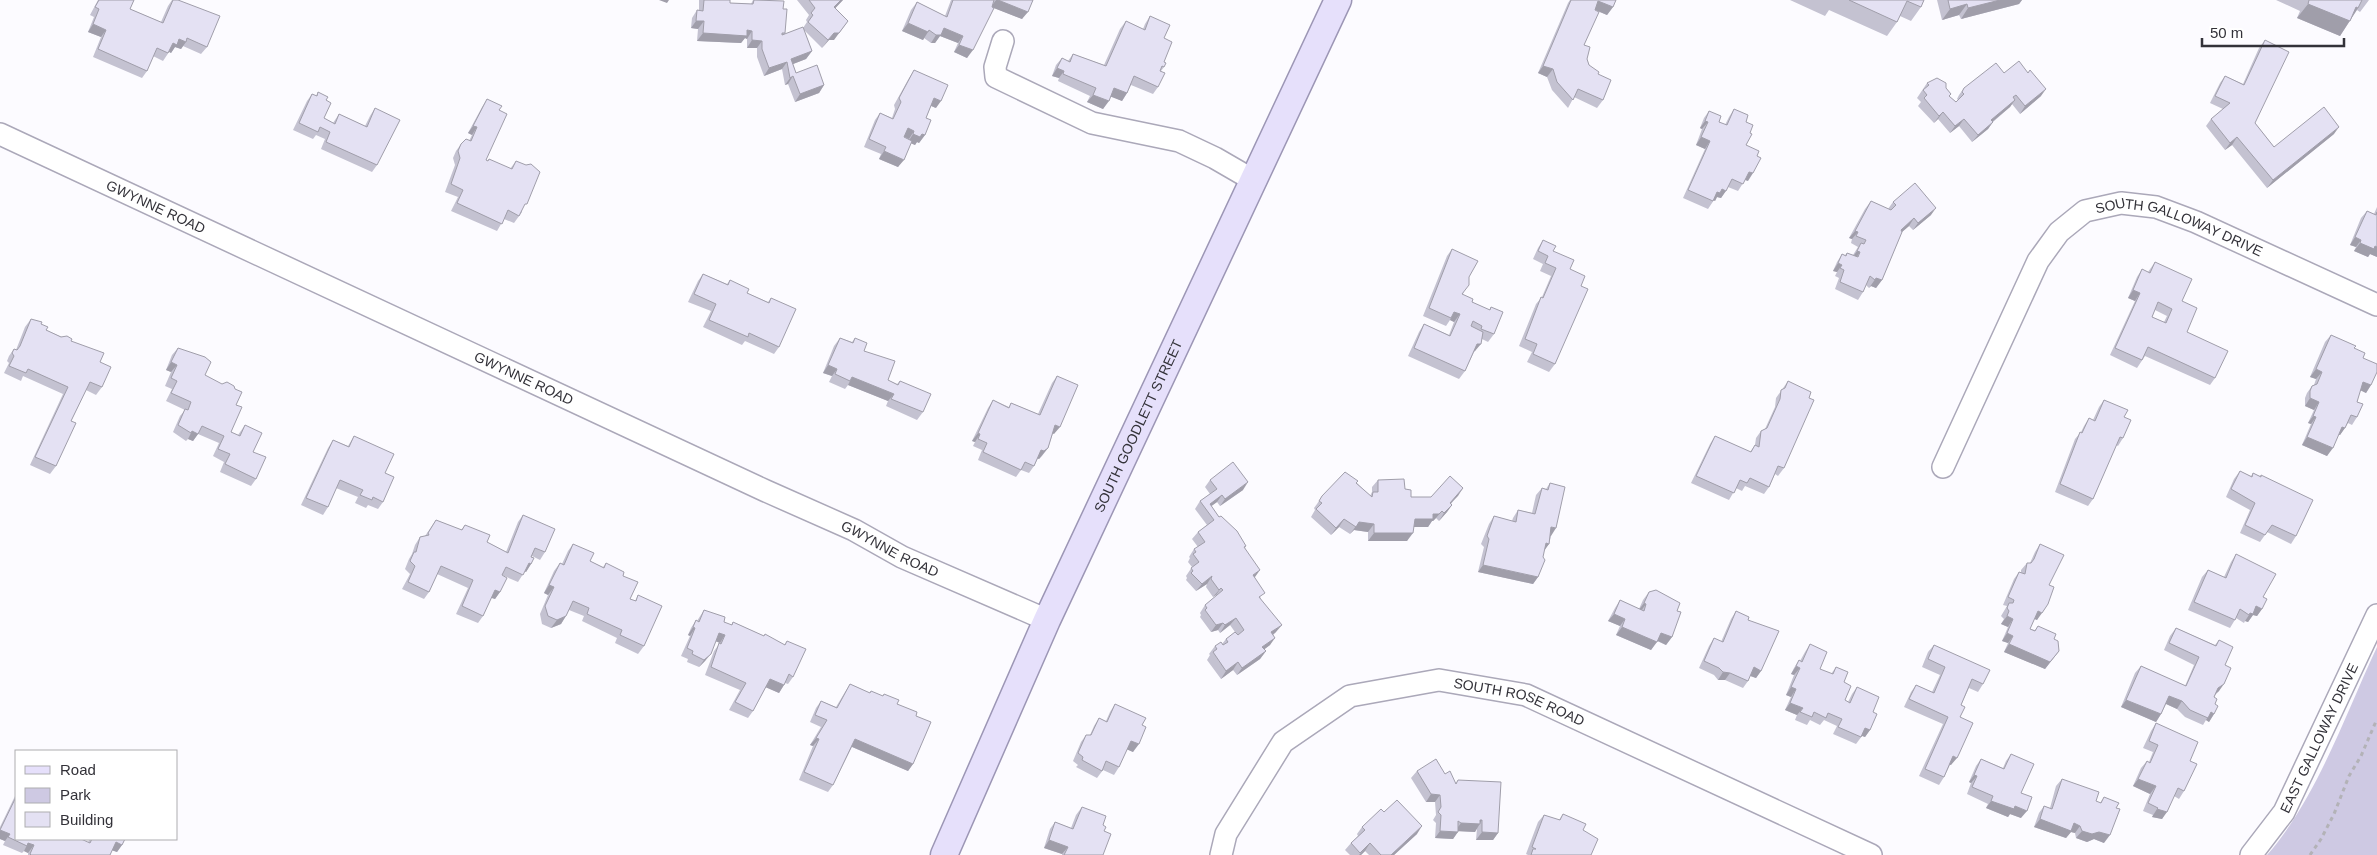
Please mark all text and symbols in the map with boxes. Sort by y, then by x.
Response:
scale bar [2202,15,2344,47]
text: 50 m [2210,24,2243,41]
street label: GWYNNE ROAD [104,177,208,237]
street label: SOUTH GALLOWAY DRIVE [2094,194,2265,259]
street label: SOUTH GOODLETT STREET [1091,337,1186,515]
street label: GWYNNE ROAD [472,348,576,408]
street label: GWYNNE ROAD [839,517,941,580]
street label: EAST GALLOWAY DRIVE [2277,661,2361,816]
street label: SOUTH ROSE ROAD [1452,675,1587,729]
legend [15,750,178,840]
text: Road [60,761,96,778]
text: Park [60,786,91,803]
text: Building [60,811,113,828]

